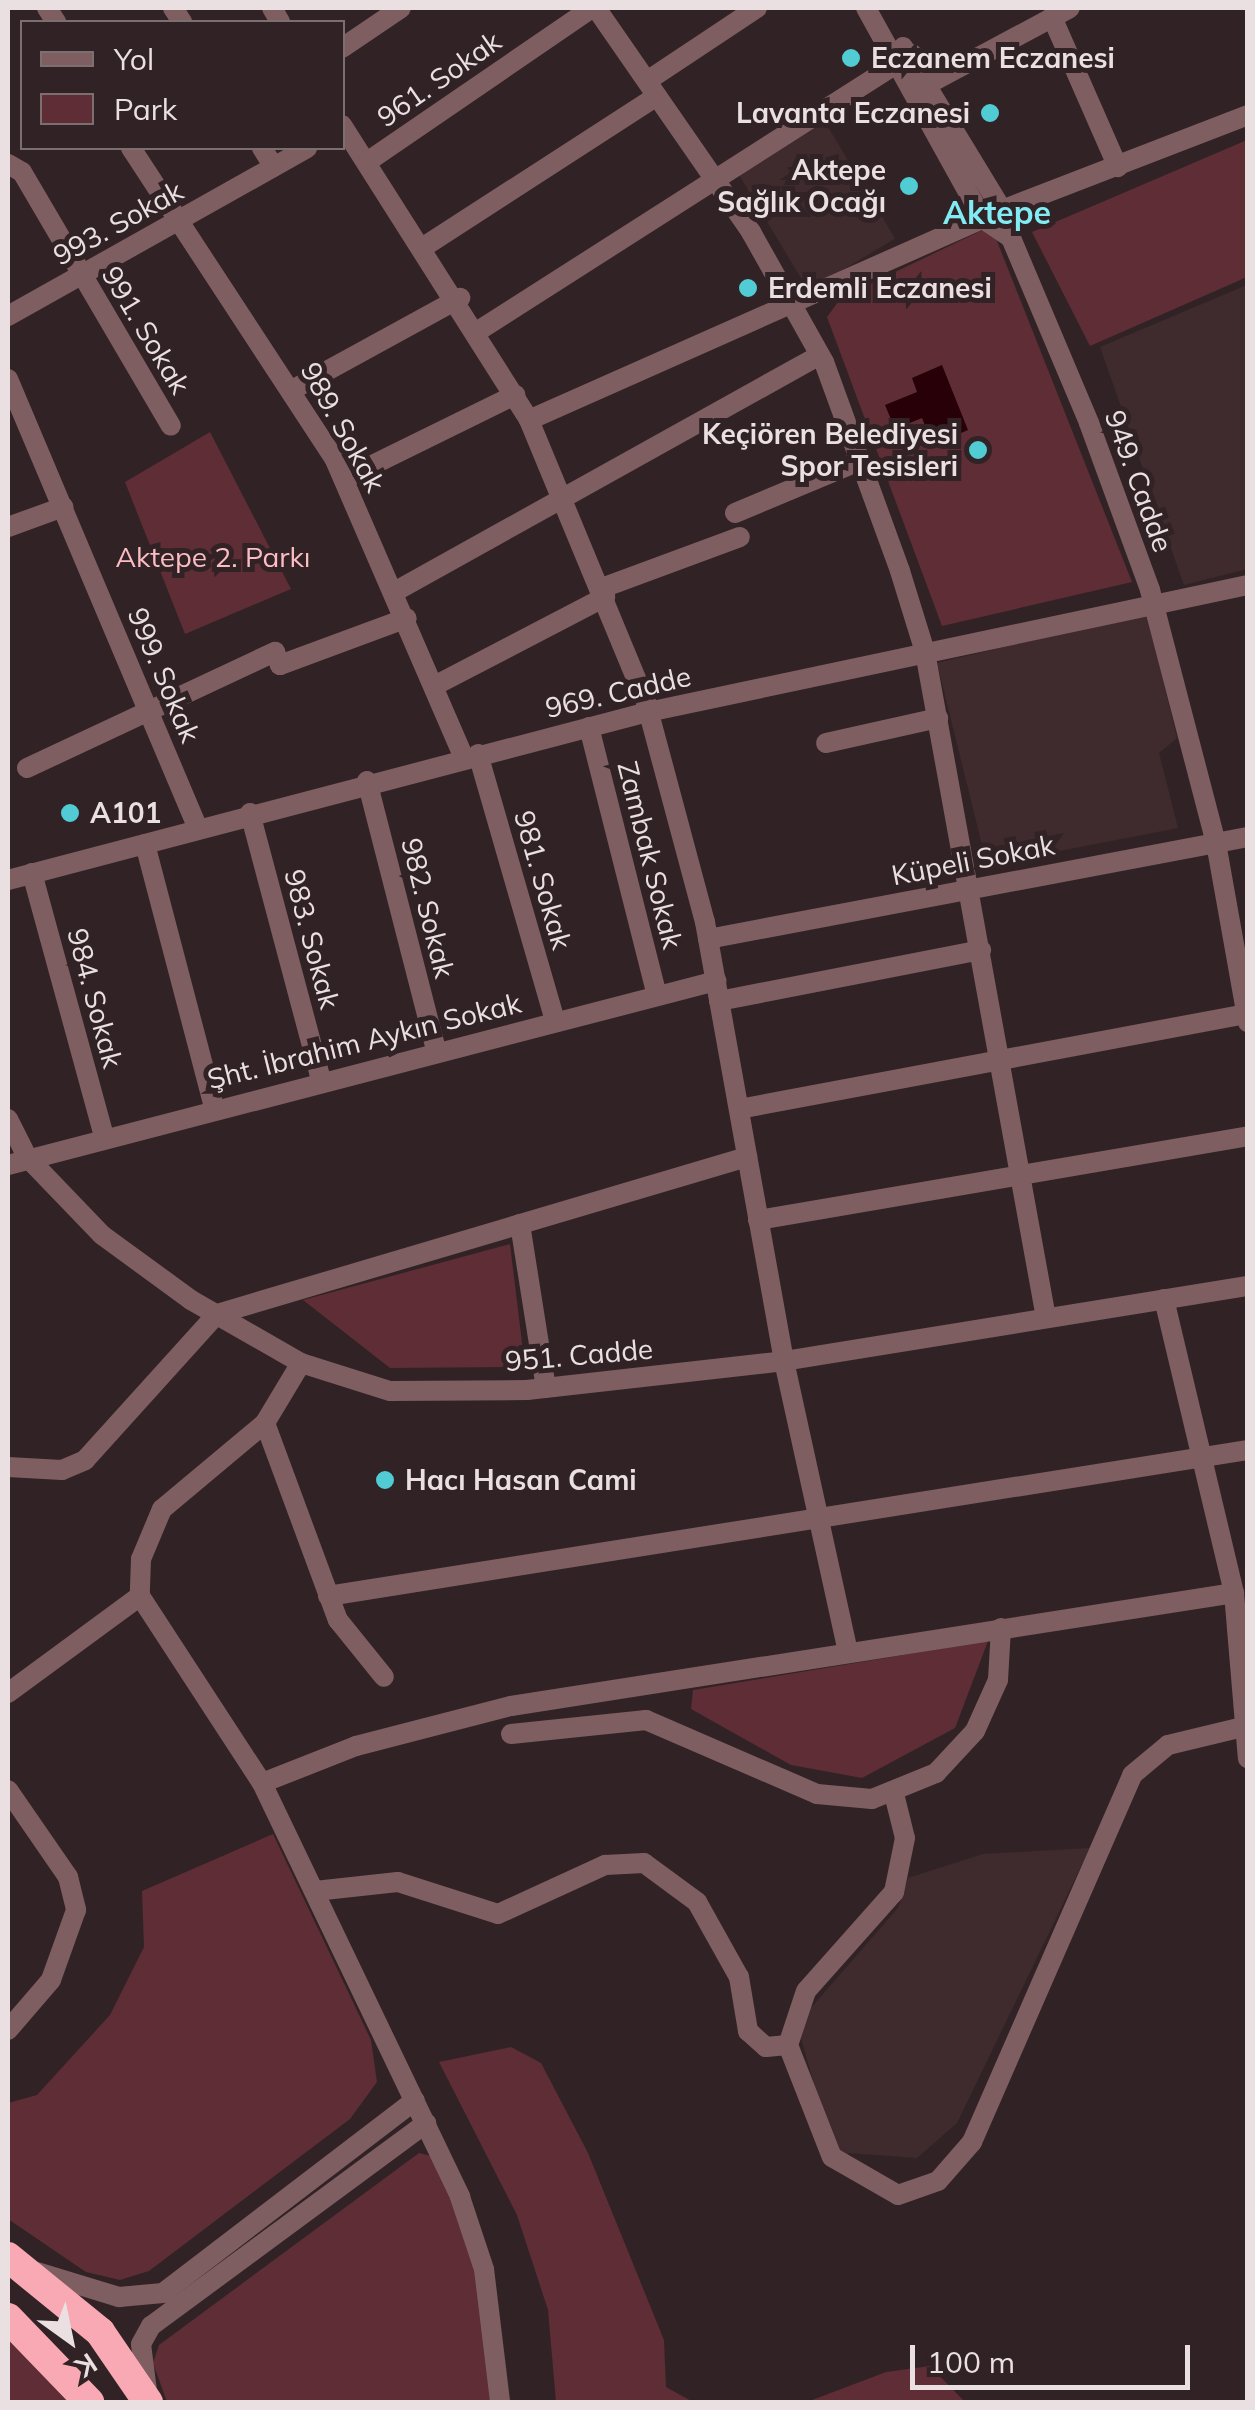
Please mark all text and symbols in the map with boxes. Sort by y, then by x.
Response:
legend [20,20,345,150]
street label: 961. Sokak [371,24,507,134]
text: Yol [114,40,154,78]
place label: Eczanem Eczanesi [871,41,1115,75]
marker: Eczanem Eczanesi [840,47,862,69]
text: Park [114,90,177,128]
place label: Lavanta Eczanesi [736,96,970,130]
marker: Lavanta Eczanesi [979,102,1001,124]
place label: Aktepe Sağlık Ocağı [717,153,886,219]
marker: Aktepe Sağlık Ocağı [896,173,922,199]
street label: 993. Sokak [47,174,189,272]
district label: Aktepe [943,193,1051,231]
street label: 991. Sokak [95,260,197,400]
place label: Erdemli Eczanesi [768,271,992,305]
marker: Erdemli Eczanesi [737,277,759,299]
street label: 989. Sokak [294,356,392,498]
street label: 949. Cadde [1098,406,1180,556]
place label: Keçiören Belediyesi Spor Tesisleri [702,417,958,483]
marker: Keçiören Belediyesi Spor Tesisleri [967,439,989,461]
park label: Aktepe 2. Parkı [116,540,310,574]
street label: 999. Sokak [121,603,207,747]
street label: 969. Cadde [542,659,694,725]
street label: Zambak Sokak [610,758,690,952]
place label: A101 [90,796,161,830]
marker: A101 [59,802,81,824]
street label: 981. Sokak [507,807,579,953]
street label: Küpeli Sokak [889,828,1057,892]
street label: 982. Sokak [394,835,462,981]
street label: 983. Sokak [277,866,347,1012]
street label: 984. Sokak [60,925,130,1071]
street label: Şht. İbrahim Aykın Sokak [204,986,524,1096]
street label: 951. Cadde [504,1332,654,1378]
place label: Hacı Hasan Cami [405,1463,637,1497]
marker: Hacı Hasan Cami [374,1469,396,1491]
north arrow [20,2290,120,2390]
scale bar [915,2325,1195,2387]
text: 100 m [927,2343,1015,2381]
text: K [69,2346,104,2385]

